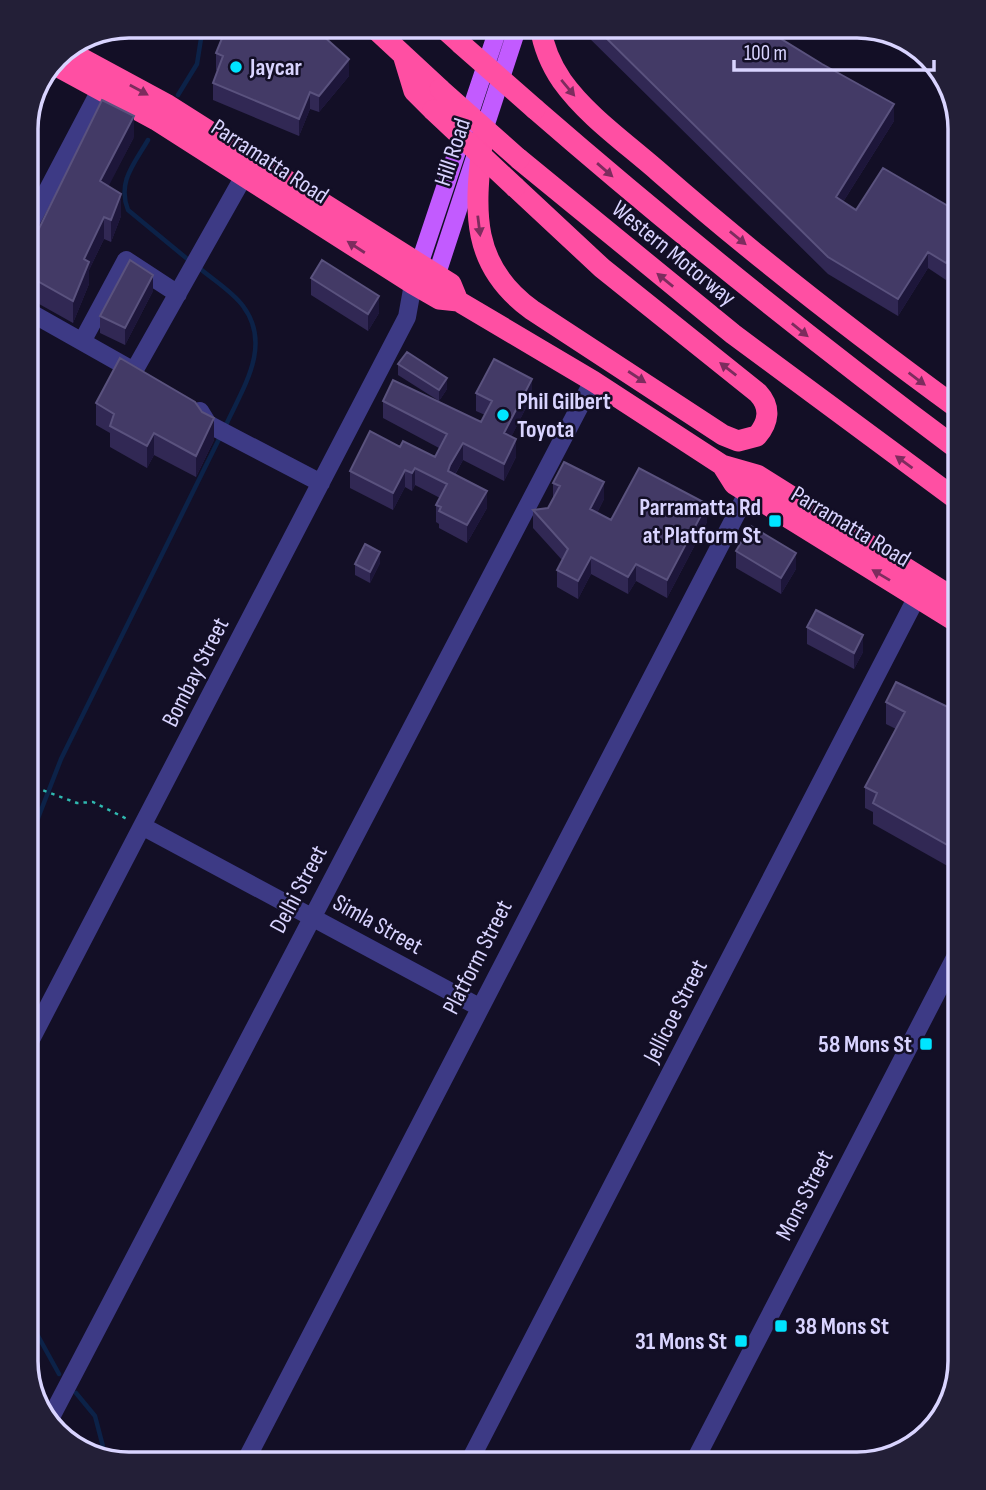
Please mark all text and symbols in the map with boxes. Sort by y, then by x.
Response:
scale bar [734,28,934,72]
text: 100 m [744,41,787,66]
place label: Jaycar [249,53,303,82]
marker: Jaycar [228,59,244,75]
one-way arrow [560,79,575,96]
one-way arrow [129,83,149,95]
street label: Parramatta Road [206,113,334,210]
street label: Hill Road [428,115,477,190]
one-way arrow [596,162,614,178]
street label: Western Motorway [606,195,742,312]
one-way arrow [473,215,484,237]
one-way arrow [729,231,747,246]
one-way arrow [346,241,365,254]
one-way arrow [656,272,674,287]
one-way arrow [790,322,808,337]
one-way arrow [718,362,737,376]
one-way arrow [628,370,646,384]
one-way arrow [908,371,926,386]
place label: Phil Gilbert Toyota [517,387,611,444]
marker: Phil Gilbert Toyota [495,407,511,423]
one-way arrow [896,454,914,469]
street label: Parramatta Road [786,480,916,573]
place label: Parramatta Rd at Platform St [639,493,761,550]
marker: Parramatta Rd at Platform St [767,513,783,529]
one-way arrow [871,569,890,581]
street label: Bombay Street [156,613,235,732]
street label: Delhi Street [263,840,334,938]
street label: Simla Street [328,888,428,961]
street label: Platform Street [436,895,519,1019]
street label: Jellicoe Street [637,955,714,1069]
place label: 58 Mons St [818,1030,912,1059]
marker: 58 Mons St [918,1036,934,1052]
street label: Mons Street [769,1145,840,1245]
place label: 38 Mons St [795,1312,889,1341]
marker: 38 Mons St [773,1318,789,1334]
place label: 31 Mons St [635,1327,727,1356]
marker: 31 Mons St [733,1333,749,1349]

